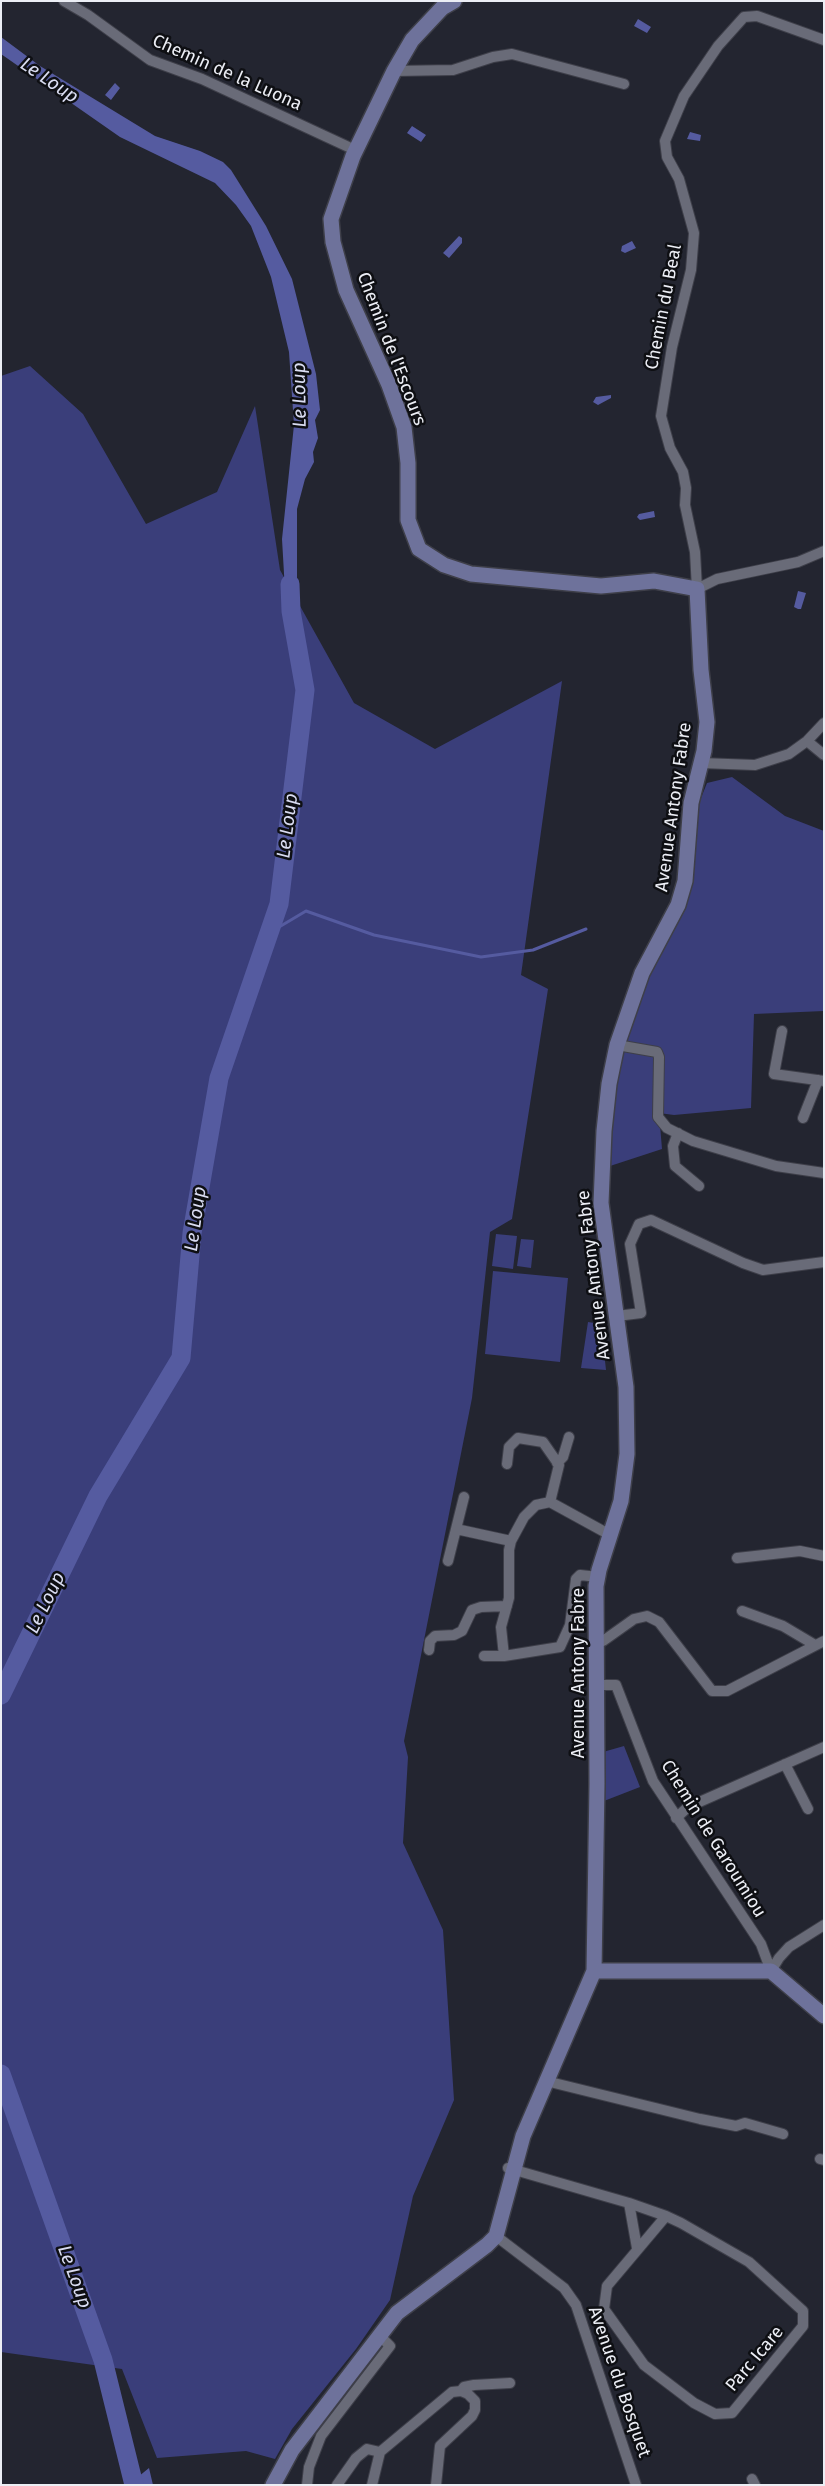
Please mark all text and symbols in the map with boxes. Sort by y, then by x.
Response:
street label: Chemin de la Luona [149,30,305,116]
water label: Le Loup [16,53,82,109]
street label: Chemin du Beal [641,242,687,372]
street label: Chemin de l'Escours [352,269,430,429]
water label: Le Loup [288,362,312,428]
street label: Avenue Antony Fabre [651,721,697,893]
water label: Le Loup [273,792,303,860]
water label: Le Loup [180,1185,212,1253]
street label: Avenue Antony Fabre [573,1189,615,1361]
water label: Le Loup [21,1569,71,1637]
street label: Avenue Antony Fabre [568,1588,590,1758]
street label: Chemin de Garoumiou [656,1756,770,1922]
water label: Le Loup [52,2242,96,2312]
street label: Avenue du Bosquet [583,2304,655,2460]
street label: Parc Icare [721,2322,789,2396]

